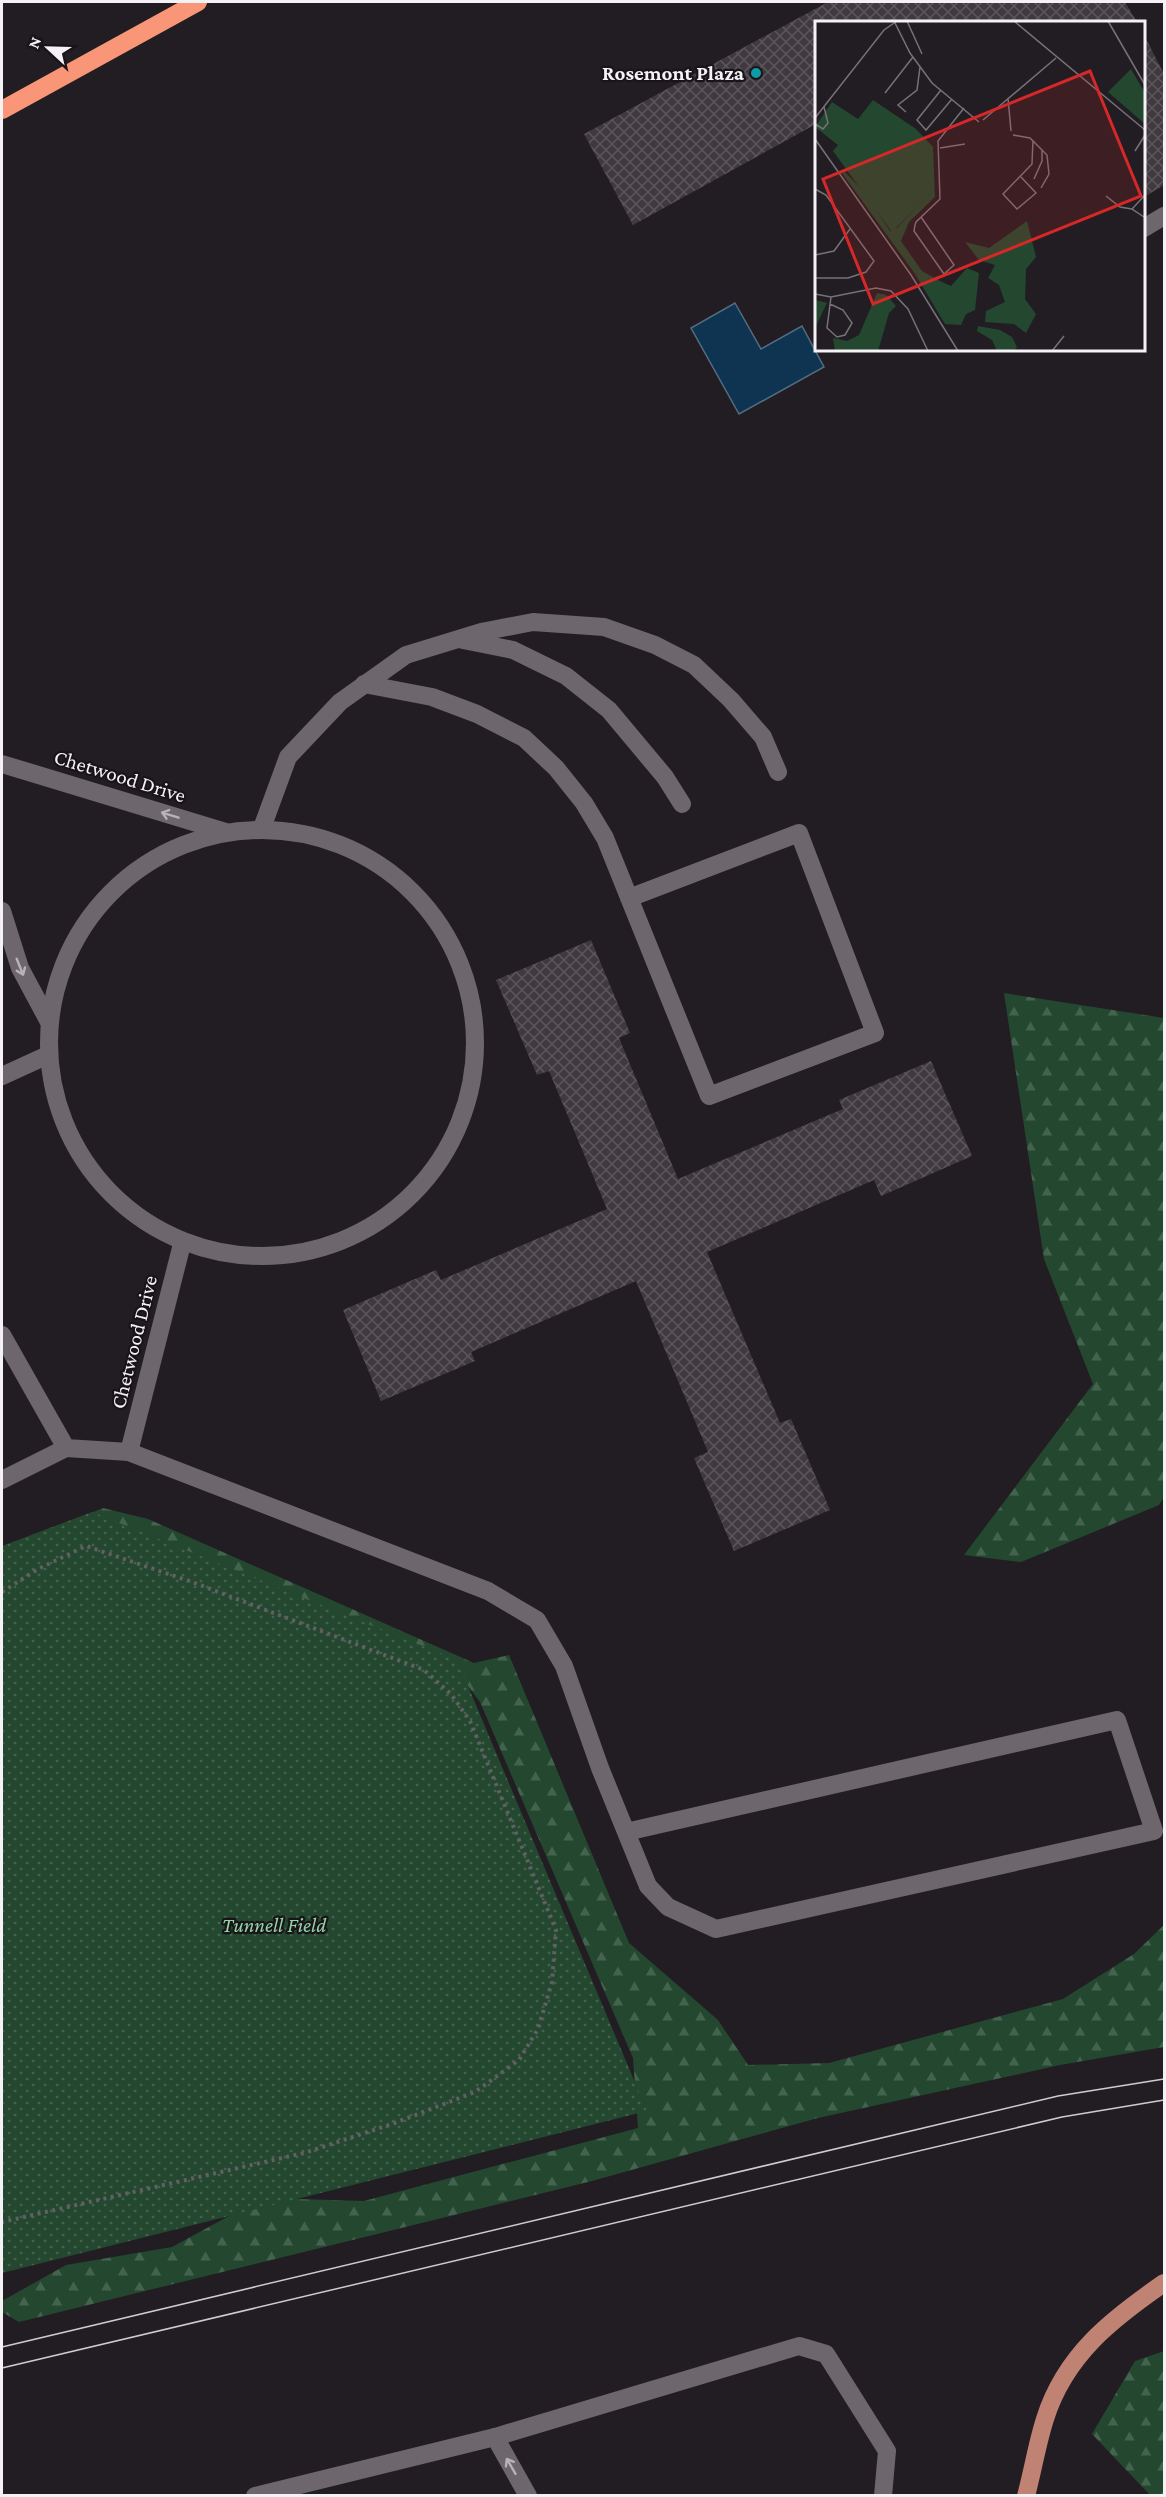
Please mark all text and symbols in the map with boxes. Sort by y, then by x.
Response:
north arrow [18,18,78,78]
inset map [815,21,1145,351]
text: N [25,34,45,51]
place label: Rosemont Plaza [602,61,745,85]
marker: Rosemont Plaza [749,66,763,80]
street label: Chetwood Drive [51,745,189,807]
one-way arrow [161,809,180,820]
one-way arrow [15,957,26,975]
street label: Chetwood Drive [106,1273,162,1411]
park label: Tunnell Field [222,1913,327,1937]
one-way arrow [505,2458,516,2476]

